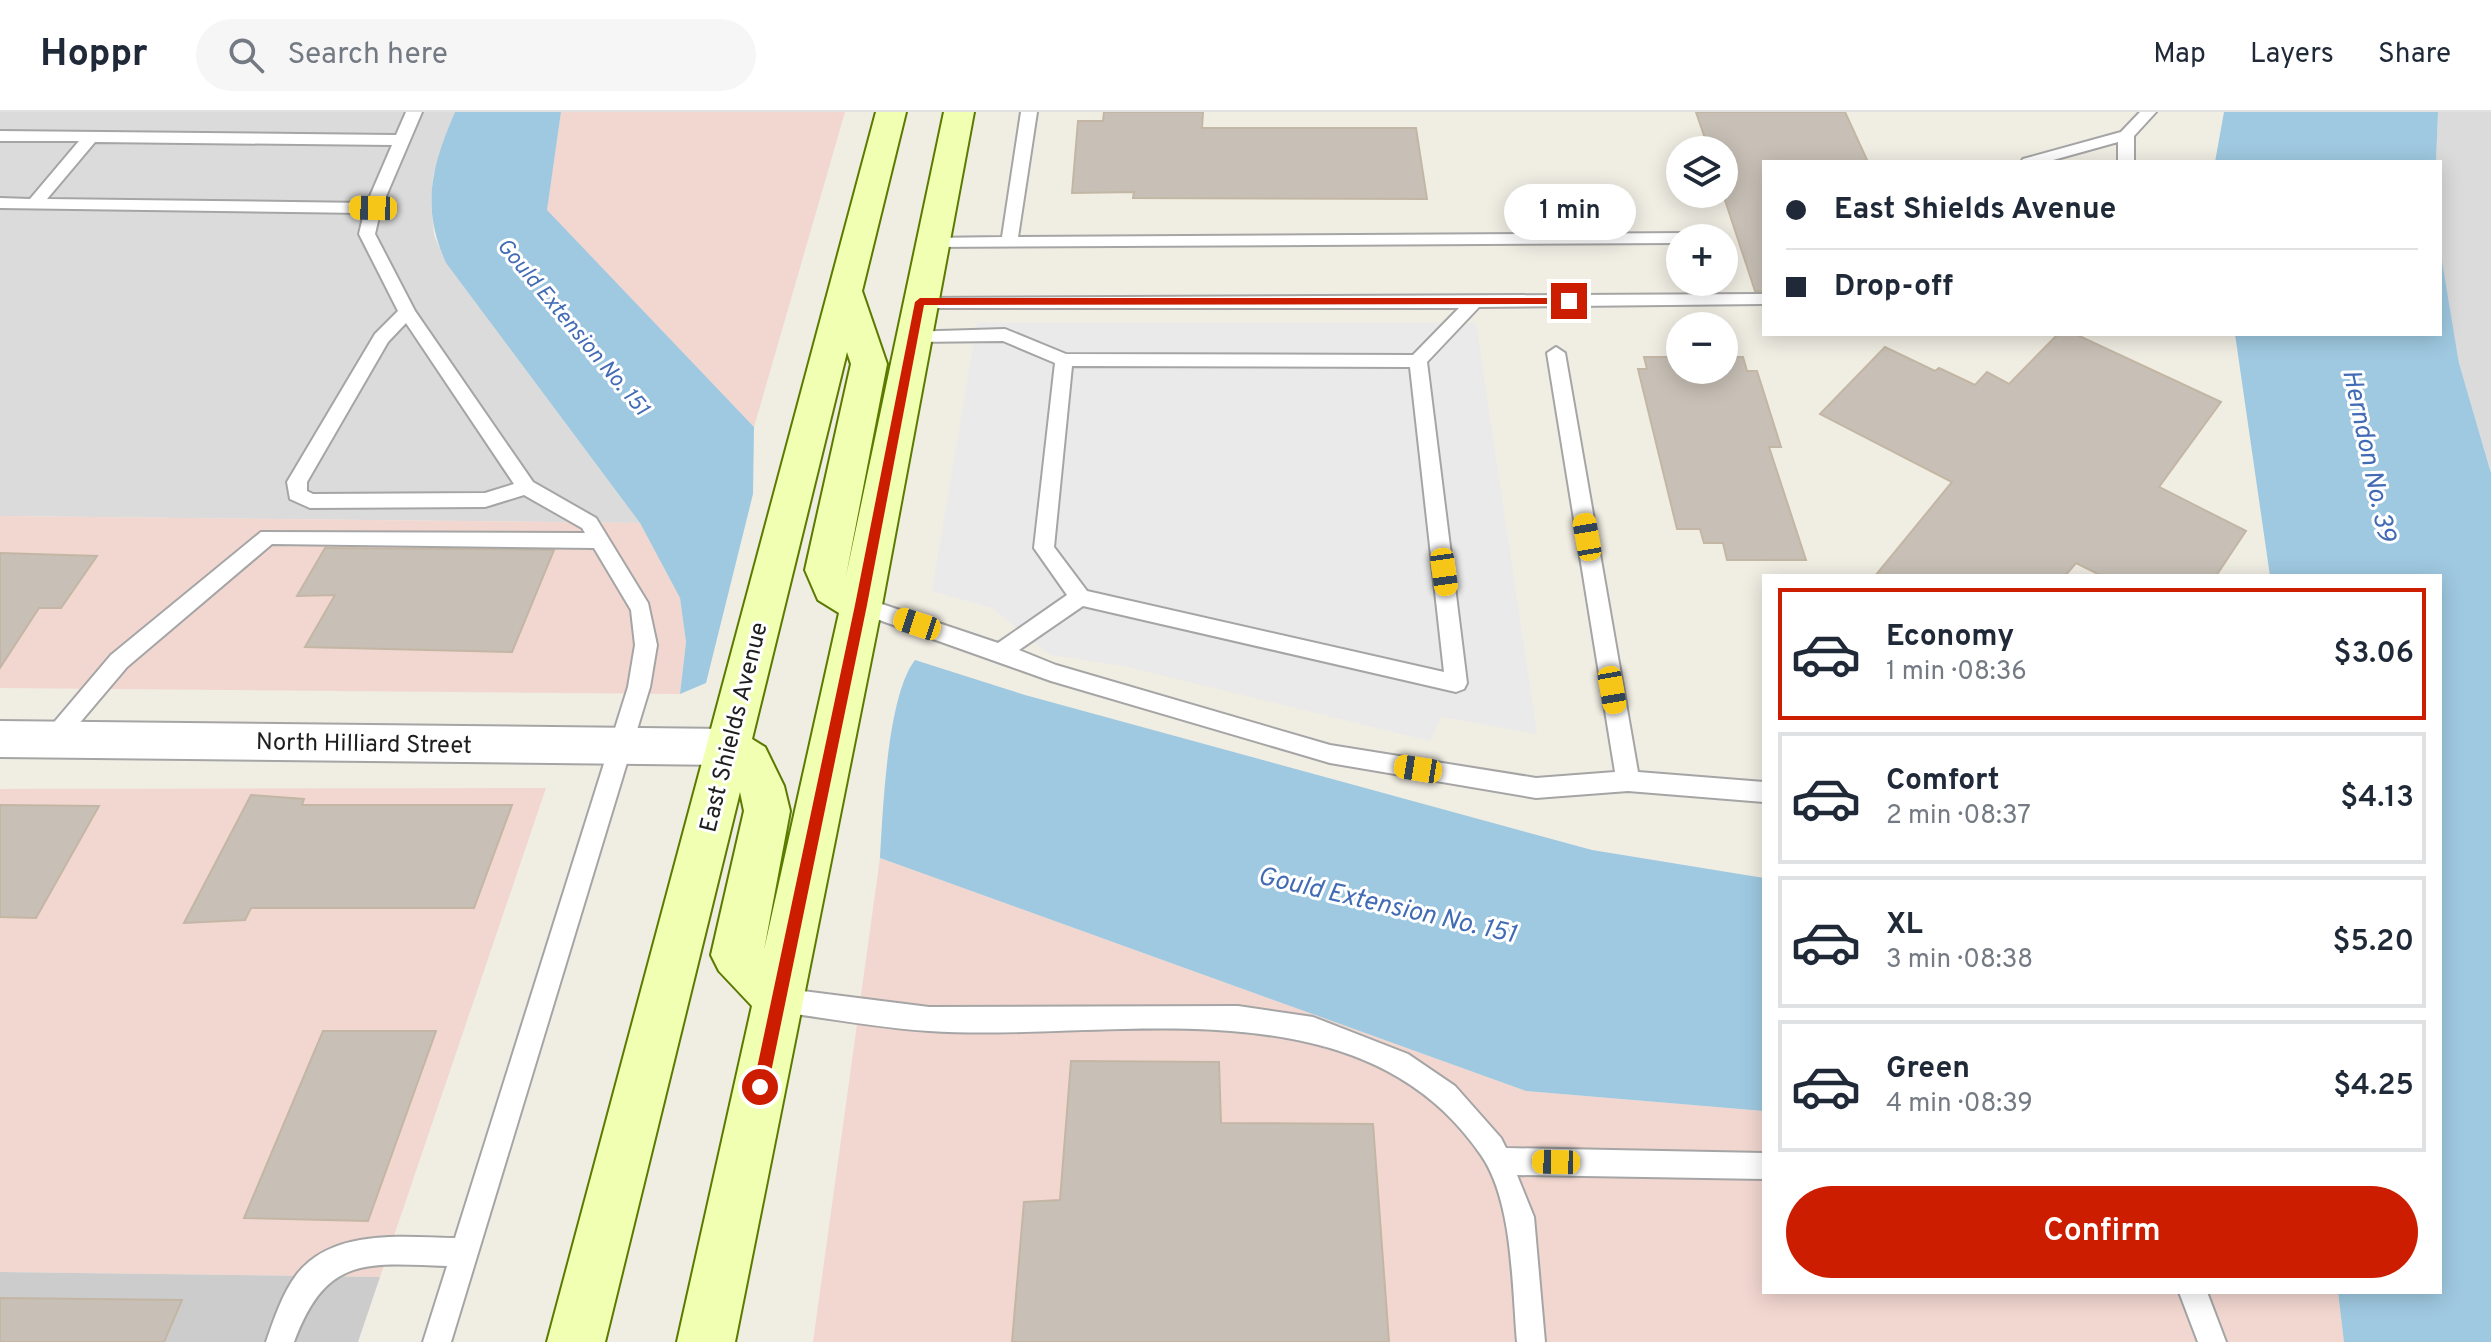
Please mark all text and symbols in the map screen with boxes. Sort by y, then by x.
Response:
search box [196,19,756,91]
text: Hoppr [40,31,148,80]
icon: search [224,33,268,77]
text: Search here [288,37,448,74]
text: Map [2153,37,2206,73]
text: Layers [2250,37,2334,73]
text: Share [2378,37,2451,73]
map controls [1666,136,1738,384]
button: layers [1666,136,1738,208]
callout: 1 min [1503,185,1635,241]
text: East Shields Avenue [1834,192,2116,229]
text: 1 min [1539,195,1601,228]
car [349,196,397,220]
button: + [1666,224,1738,296]
water label: Gould Extension No. 151 [490,233,655,422]
text: Drop-off [1834,269,1953,306]
route end [1551,283,1587,319]
button: − [1666,312,1738,384]
water label: Herndon No. 39 [2333,367,2402,546]
car [1571,511,1603,563]
car [1429,547,1459,597]
car [890,605,944,643]
icon: car [1790,618,1862,690]
street label: East Shields Avenue [694,619,776,836]
text: Economy [1886,619,2014,656]
text: $3.06 [2334,636,2414,673]
text: 1 min · 08:36 [1886,656,2027,689]
car [1596,664,1628,716]
street label: North Hilliard Street [256,728,472,762]
car [1392,753,1444,785]
icon: car [1790,762,1862,834]
text: Comfort [1886,763,1999,800]
text: $4.13 [2340,780,2414,817]
text: 2 min · 08:37 [1886,800,2031,833]
water label: Gould Extension No. 151 [1254,861,1520,952]
icon: car [1790,906,1862,978]
text: XL [1886,907,1923,944]
text: $5.20 [2333,924,2414,961]
text: 3 min · 08:38 [1886,944,2033,977]
icon: car [1790,1050,1862,1122]
text: Green [1886,1051,1970,1088]
text: $4.25 [2333,1068,2414,1105]
route start [742,1069,778,1105]
text: 4 min · 08:39 [1886,1088,2033,1121]
car [1532,1150,1580,1174]
button: Confirm [1786,1186,2418,1278]

